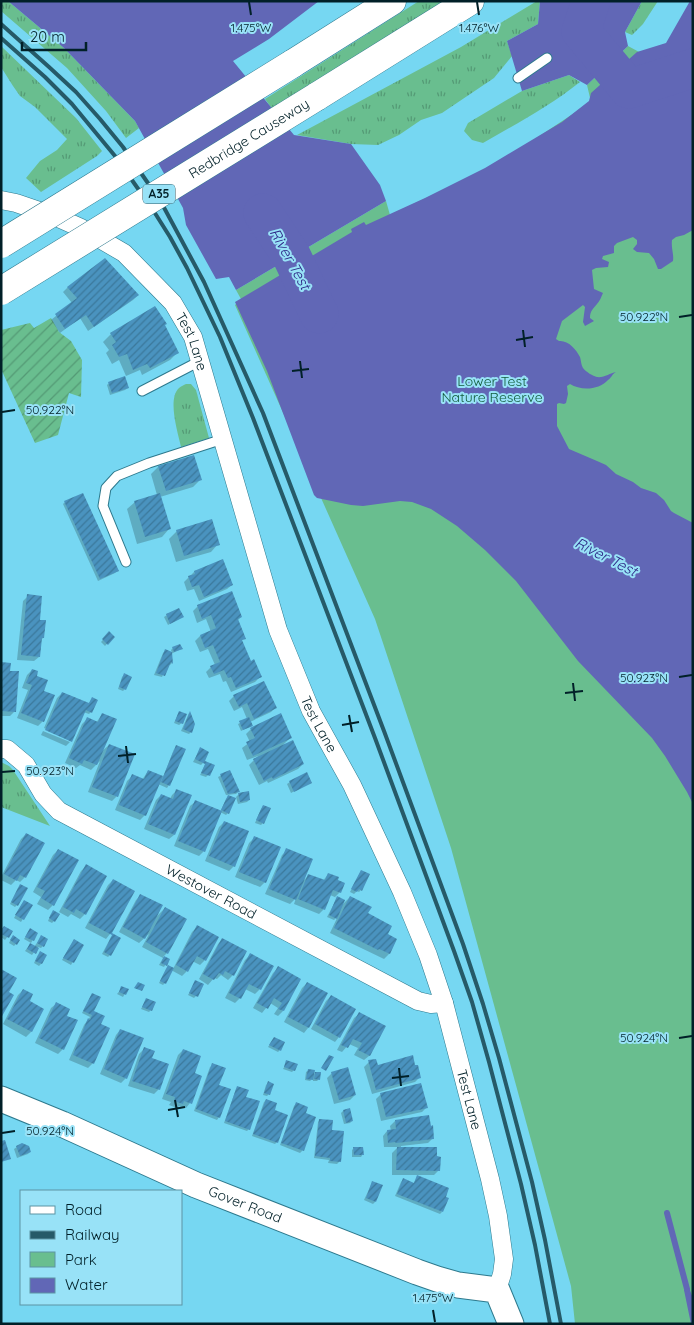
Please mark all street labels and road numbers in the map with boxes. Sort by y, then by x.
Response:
street label: Redbridge Causeway [185,94,312,182]
road number: A35 [143,184,175,203]
street label: Test Lane [171,309,211,373]
street label: Test Lane [297,693,341,756]
street label: Westover Road [163,860,260,923]
street label: Test Lane [453,1067,486,1132]
street label: Gover Road [206,1182,284,1227]

